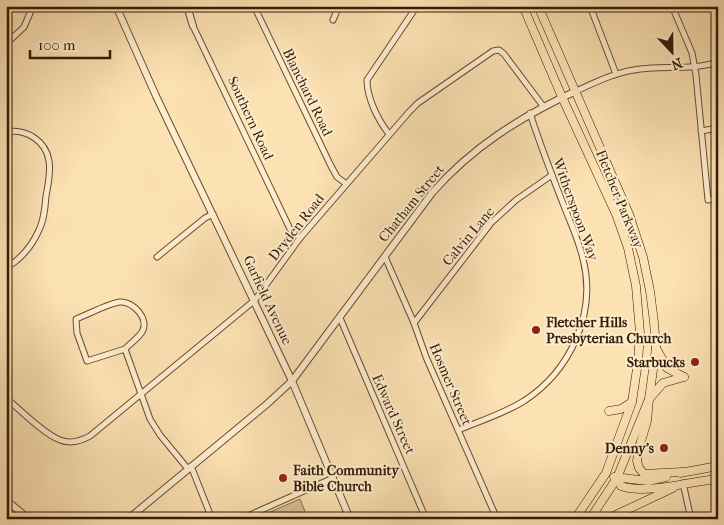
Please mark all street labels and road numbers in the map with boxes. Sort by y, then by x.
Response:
street label: Blanchard Road [279,46,336,139]
street label: Southern Road [224,74,277,163]
street label: Fletcher Parkway [592,147,647,252]
street label: Witherspoon Way [549,155,602,263]
street label: Chatham Street [375,161,448,245]
street label: Dryden Road [265,190,328,264]
street label: Calvin Lane [439,203,498,269]
street label: Garfield Avenue [239,253,296,348]
street label: Hosmer Street [426,341,475,428]
street label: Edward Street [368,371,419,457]

